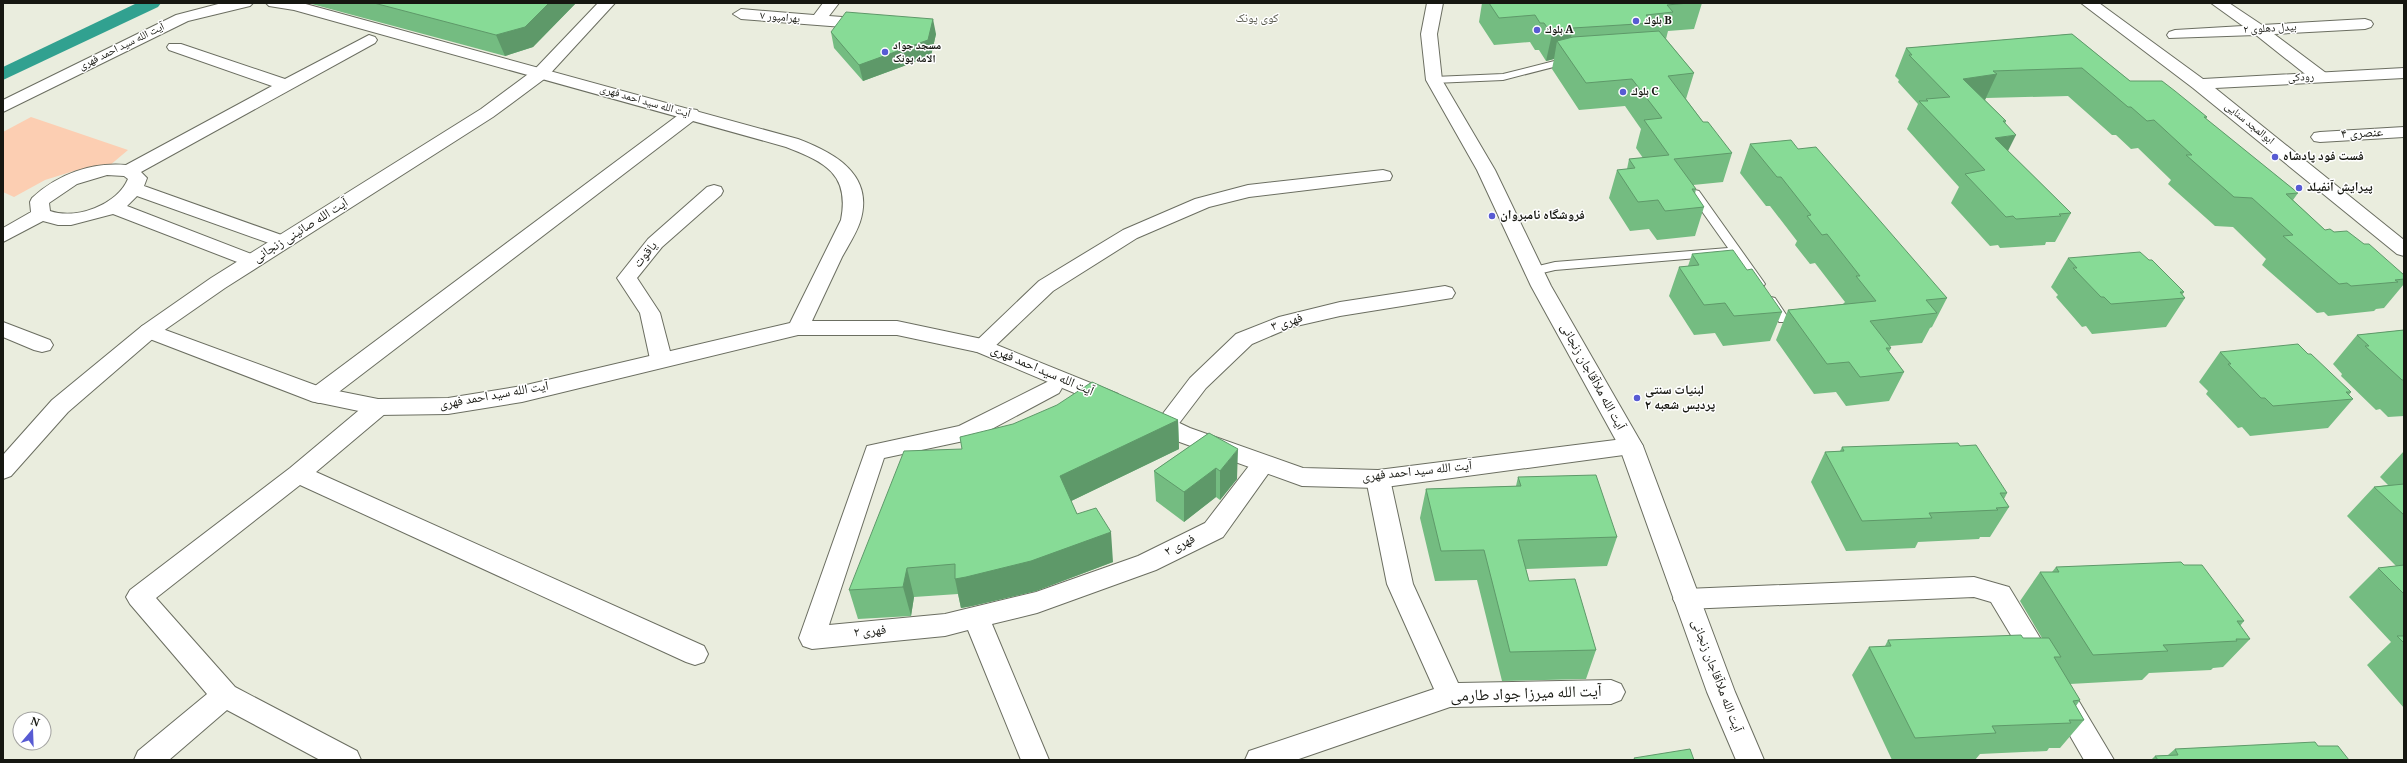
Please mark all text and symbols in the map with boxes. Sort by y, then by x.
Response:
street label: بهرامپور ۷ [759,7,801,29]
district label: کوی پونک [1235,9,1279,30]
place label: بلوك B [1644,12,1672,31]
marker: بلوك B [1631,16,1641,26]
street label: آیت الله سید احمد فهری [76,18,168,76]
street label: بیدل دهلوی ۲ [2243,18,2297,40]
place label: بلوك A [1545,21,1574,40]
marker: بلوك A [1532,25,1542,35]
place label: مسجد جواد الامه پونک [893,37,941,69]
marker: مسجد جواد الامه پونک [880,47,890,57]
street label: رودکی [2287,68,2315,88]
street label: آیت الله سید احمد فهری [597,80,693,124]
place label: بلوك C [1631,83,1659,102]
marker: بلوك C [1618,87,1628,97]
street label: ابوالمجد سنایی [2220,98,2278,150]
street label: عنصری ۴ [2340,122,2384,146]
place label: فست فود پادشاه [2283,146,2364,168]
marker: فست فود پادشاه [2270,152,2280,162]
place label: پیرایش آنفیلد [2307,177,2373,199]
marker: پیرایش آنفیلد [2294,183,2304,193]
street label: آیت الله صائینی زنجانی [249,192,354,269]
place label: فروشگاه نامبروان [1500,205,1585,227]
marker: فروشگاه نامبروان [1487,211,1497,221]
street label: یاقوت [628,237,664,273]
street label: فهری ۳ [1268,308,1306,338]
street label: آیت الله ملاآقاجان زنجانی [1553,319,1631,435]
street label: آیت الله سید احمد فهری [987,339,1098,403]
street label: آیت الله سید احمد فهری [438,375,551,416]
place label: لبنیات سنتی پردیس شعبه ۲ [1645,380,1715,417]
marker: لبنیات سنتی پردیس شعبه ۲ [1632,393,1642,403]
street label: آیت الله سید احمد فهری [1361,455,1474,489]
street label: فهری ۲ [1161,529,1199,563]
street label: آیت الله ملاآقاجان زنجانی [1684,616,1748,736]
street label: فهری ۲ [853,620,887,644]
street label: آیت الله میرزا جواد طارمی [1450,679,1603,711]
north arrow [12,711,52,751]
text: N [28,713,42,733]

